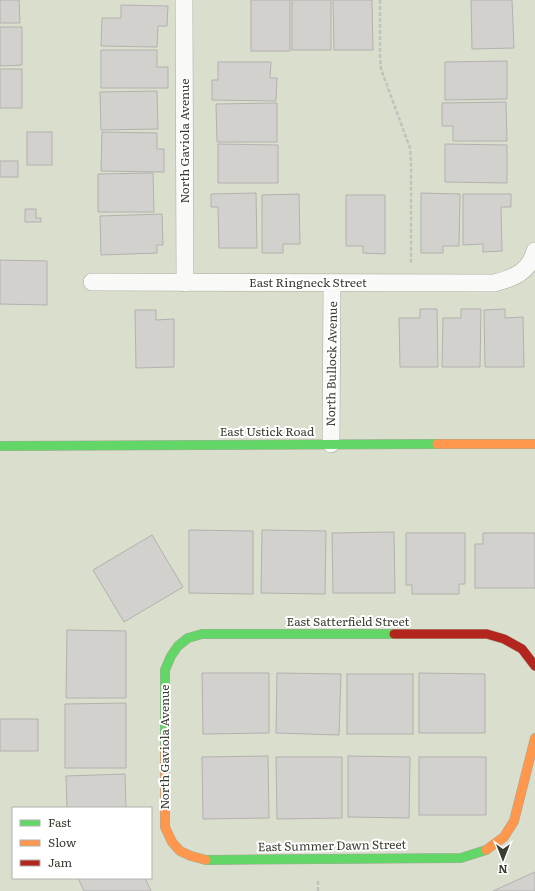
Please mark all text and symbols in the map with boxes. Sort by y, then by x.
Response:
street label: North Gaviola Avenue [175,78,193,204]
street label: East Ringneck Street [249,273,367,291]
street label: North Bullock Avenue [321,301,341,427]
street label: East Ustick Road [220,422,315,440]
street label: East Satterfield Street [287,612,410,630]
street label: North Gaviola Avenue [155,684,173,810]
legend [12,807,152,879]
text: Fast [48,813,72,831]
text: Slow [48,833,77,851]
street label: East Summer Dawn Street [257,835,407,855]
north arrow [483,839,523,879]
text: Jam [48,853,73,871]
text: N [498,862,508,878]

